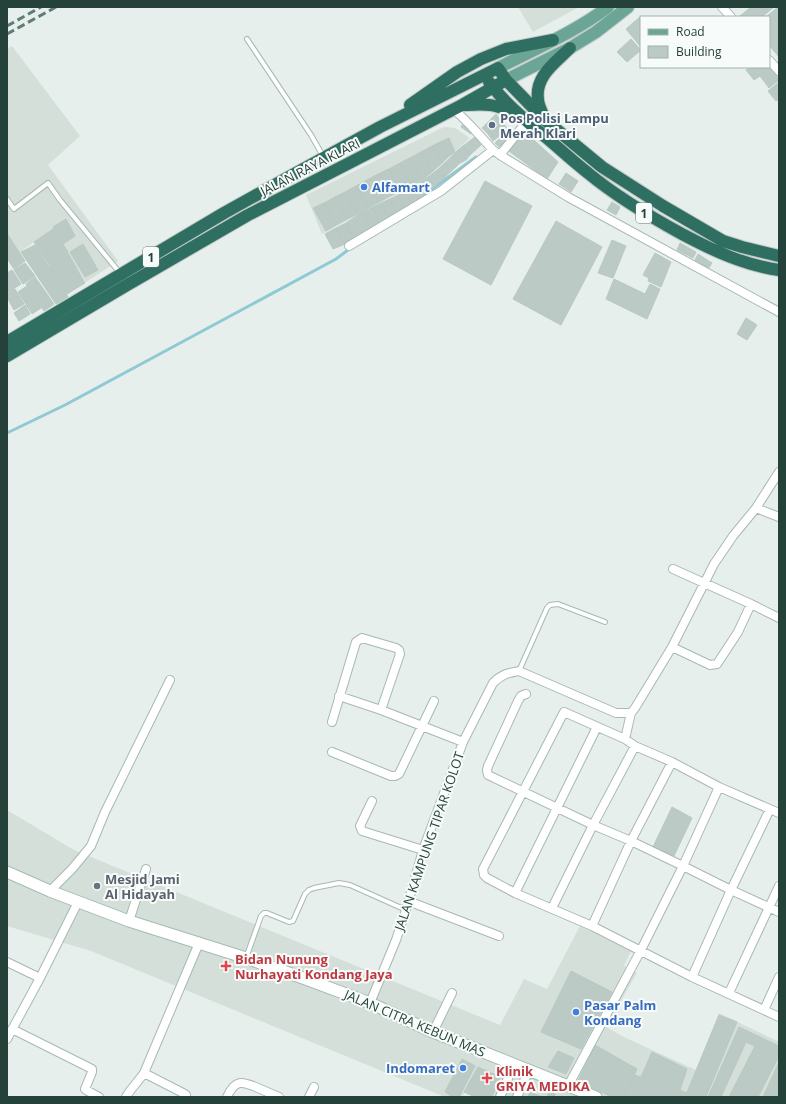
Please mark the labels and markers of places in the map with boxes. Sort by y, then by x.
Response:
place label: Pos Polisi Lampu Merah Klari [500,109,609,142]
marker: Pos Polisi Lampu Merah Klari [487,120,497,130]
place label: Alfamart [372,178,430,196]
marker: Alfamart [359,182,369,192]
place label: Mesjid Jami Al Hidayah [105,870,180,903]
marker: Mesjid Jami Al Hidayah [92,881,102,891]
place label: Bidan Nunung Nurhayati Kondang Jaya [235,950,393,983]
marker: Bidan Nunung Nurhayati Kondang Jaya [220,960,232,972]
place label: Pasar Palm Kondang [584,996,656,1029]
marker: Pasar Palm Kondang [571,1007,581,1017]
place label: Indomaret [386,1059,455,1077]
place label: Klinik GRIYA MEDIKA [496,1062,590,1095]
marker: Indomaret [458,1063,468,1073]
marker: Klinik GRIYA MEDIKA [481,1072,493,1084]

